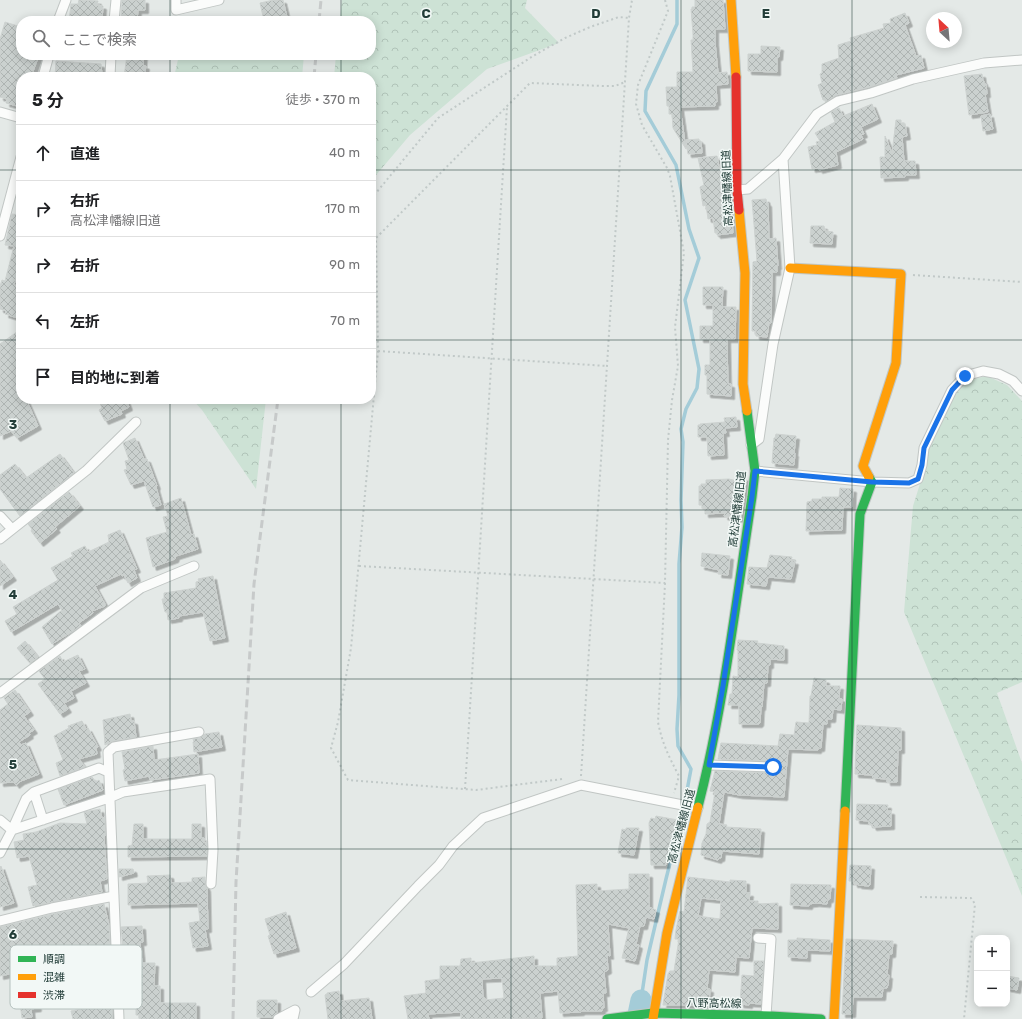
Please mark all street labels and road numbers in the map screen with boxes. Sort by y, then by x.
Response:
street label: 高松津幡線旧道 [720,149,735,227]
street label: 高松津幡線旧道 [726,470,749,548]
street label: 高松津幡線旧道 [665,787,698,865]
street label: 八野高松線 [686,997,742,1010]

